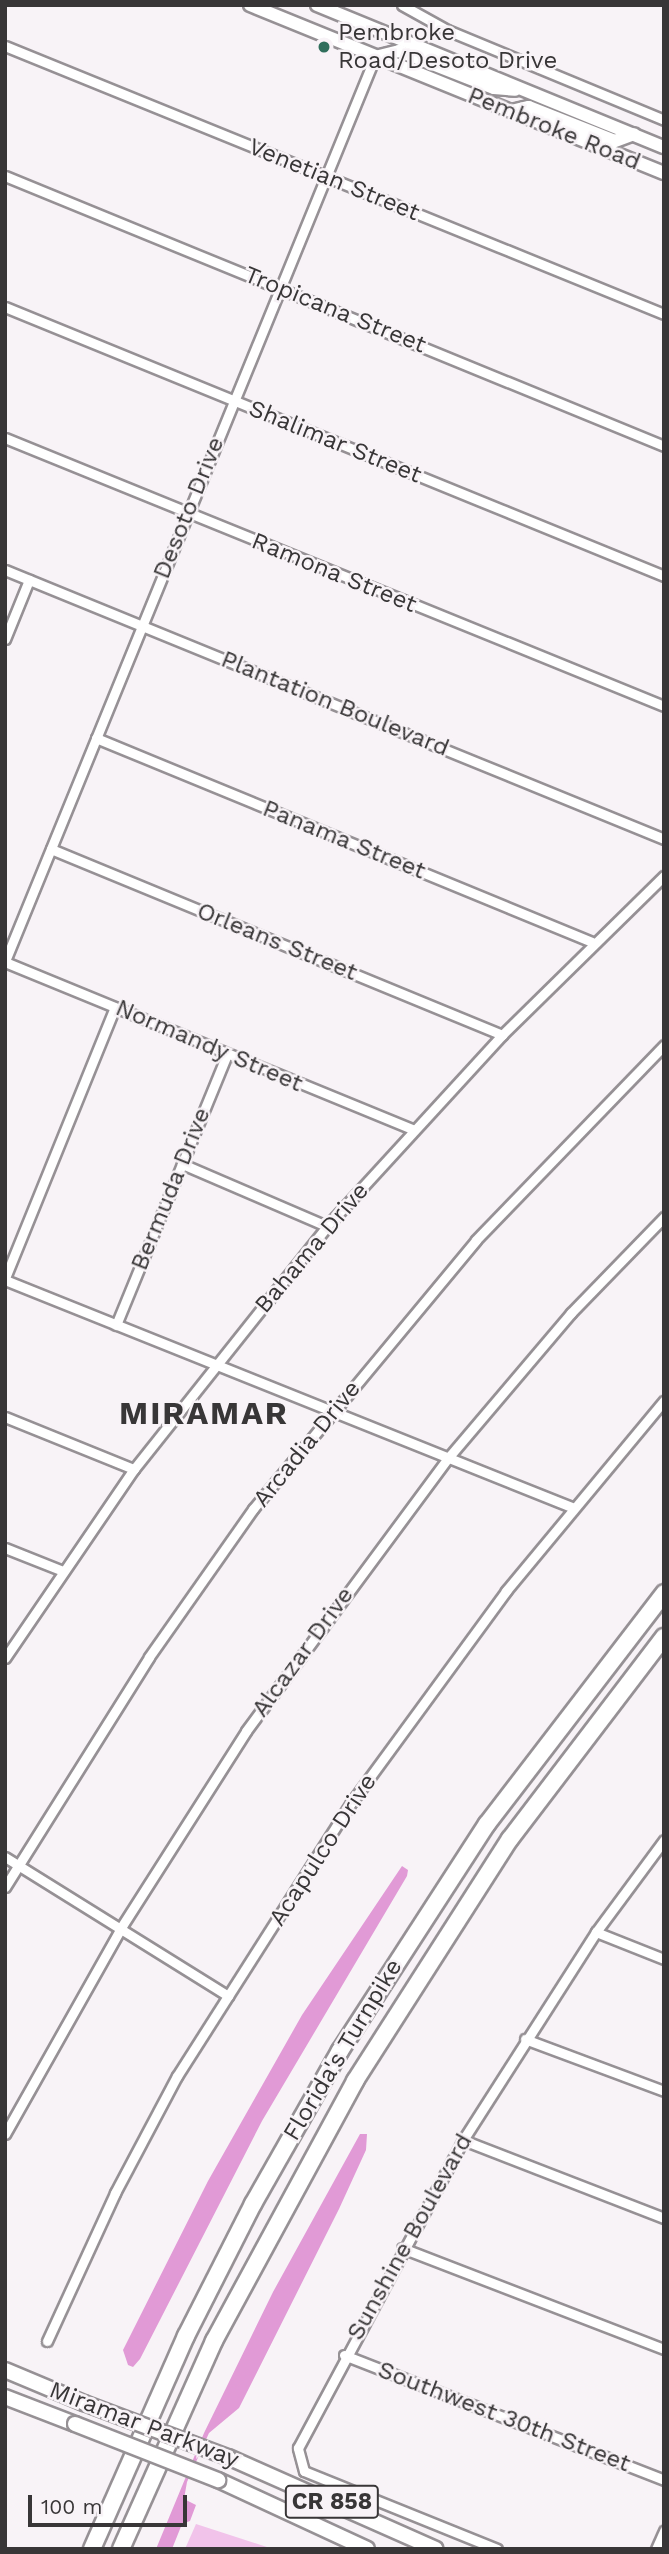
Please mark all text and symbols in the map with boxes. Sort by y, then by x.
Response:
place label: Pembroke Road/Desoto Drive [338,19,557,75]
marker: Pembroke Road/Desoto Drive [316,39,332,55]
street label: Pembroke Road [463,81,645,177]
street label: Venetian Street [244,133,424,227]
street label: Tropicana Street [240,260,430,360]
street label: Shalimar Street [244,394,426,490]
street label: Desoto Drive [147,433,231,583]
street label: Ramona Street [247,527,421,619]
street label: Plantation Boulevard [217,645,453,763]
street label: Panama Street [258,794,430,886]
street label: Orleans Street [193,897,361,987]
street label: Normandy Street [111,994,307,1098]
street label: Bermuda Drive [125,1103,217,1275]
street label: Bahama Drive [249,1177,375,1319]
street label: Arcadia Drive [247,1375,367,1513]
district label: MIRAMAR [120,1394,288,1432]
street label: Alcazar Drive [246,1581,360,1723]
street label: Acapulco Drive [263,1769,383,1931]
street label: Florida's Turnpike [277,1954,409,2146]
street label: Sunshine Boulevard [341,2129,479,2345]
street label: Southwest 30th Street [374,2356,634,2478]
street label: Miramar Parkway [45,2376,243,2474]
scale bar [32,2480,191,2524]
road number: CR 858 [285,2482,379,2522]
text: 100 m [41,2494,103,2519]

